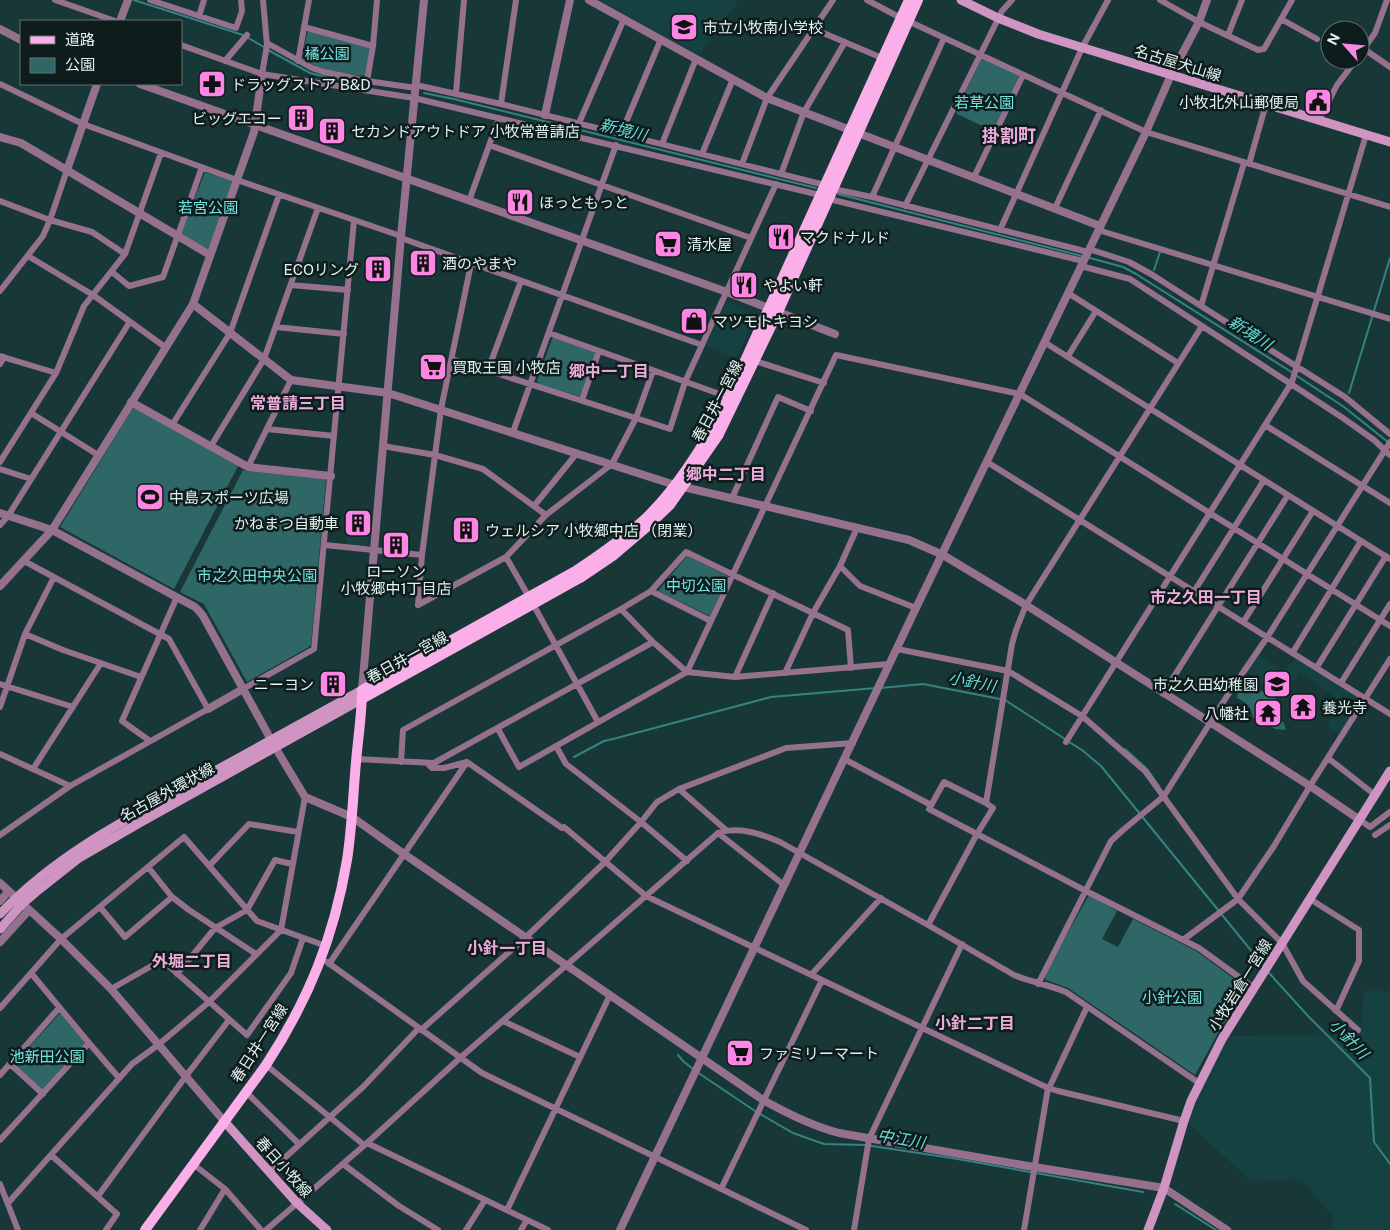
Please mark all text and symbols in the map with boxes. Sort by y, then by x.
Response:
school or university icon: 市立小牧南小学校 [669,12,699,42]
place label: 市立小牧南小学校 [703,19,823,36]
legend [20,20,182,85]
north arrow [1320,20,1370,70]
text: 道路 [65,31,95,48]
text: N [1324,31,1343,48]
street label: 名古屋犬山線 [1132,42,1224,84]
park label: 橘公園 [304,45,350,62]
text: 公園 [65,56,95,73]
pharmacy icon: ドラッグストア B&D [197,69,227,99]
place label: ドラッグストア B&D [231,76,371,93]
public building icon: 小牧北外山郵便局 [1303,87,1333,117]
park label: 若草公園 [954,94,1014,111]
place label: 小牧北外山郵便局 [1179,94,1299,111]
building icon: ビッグエコー [286,103,316,133]
place label: ビッグエコー [192,110,282,127]
water label: 新境川 [597,115,651,146]
building icon: セカンドアウトドア 小牧常普請店 [317,116,347,146]
place label: セカンドアウトドア 小牧常普請店 [351,123,580,140]
district label: 掛割町 [982,125,1036,146]
restaurant icon: ほっともっと [505,187,535,217]
place label: ほっともっと [539,194,629,211]
park label: 若宮公園 [178,199,238,216]
restaurant icon: マクドナルド [766,222,796,252]
supermarket icon: 清水屋 [653,229,683,259]
place label: マクドナルド [800,229,890,246]
place label: 清水屋 [687,236,732,253]
building icon: 酒のやまや [408,248,438,278]
building icon: ECOリング [363,254,393,284]
place label: 酒のやまや [442,255,517,272]
place label: ECOリング [283,261,359,278]
restaurant icon: やよい軒 [729,270,759,300]
place label: やよい軒 [763,277,823,294]
shop icon: マツモトキヨシ [679,306,709,336]
water label: 新境川 [1225,312,1277,355]
place label: マツモトキヨシ [713,313,818,330]
supermarket icon: 買取王国 小牧店 [418,352,448,382]
street label: 春日井一宮線 [688,357,746,445]
place label: 買取王国 小牧店 [452,359,561,376]
district label: 郷中一丁目 [569,362,649,381]
district label: 常普請三丁目 [250,394,346,413]
district label: 郷中二丁目 [686,465,766,484]
sports icon: 中島スポーツ広場 [135,482,165,512]
place label: 中島スポーツ広場 [169,489,289,506]
building icon: かねまつ自動車 [343,508,373,538]
place label: かねまつ自動車 [234,515,339,532]
building icon: ウェルシア 小牧郷中店 （閉業） [451,515,481,545]
place label: ウェルシア 小牧郷中店 （閉業） [485,522,702,539]
building icon: ローソン 小牧郷中1丁目店 [381,530,411,560]
place label: ローソン 小牧郷中1丁目店 [340,563,452,597]
park label: 市之久田中央公園 [197,567,317,584]
park label: 中切公園 [666,577,726,594]
district label: 市之久田一丁目 [1150,588,1262,607]
street label: 春日井一宮線 [364,628,450,686]
water label: 小針川 [947,668,999,696]
building icon: ニーヨン [318,669,348,699]
school or university icon: 市之久田幼稚園 [1262,669,1292,699]
place label: ニーヨン [254,676,314,693]
place label: 市之久田幼稚園 [1153,676,1258,693]
temple icon: 養光寺 [1288,692,1318,722]
temple icon: 八幡社 [1253,698,1283,728]
place label: 養光寺 [1322,699,1367,716]
place label: 八幡社 [1204,705,1249,722]
street label: 名古屋外環状線 [117,759,217,825]
street label: 小牧岩倉一宮線 [1205,936,1275,1034]
district label: 小針一丁目 [467,939,547,958]
district label: 外堀二丁目 [152,952,232,971]
park label: 小針公園 [1142,989,1202,1006]
street label: 春日井一宮線 [227,1001,291,1085]
district label: 小針二丁目 [935,1014,1015,1033]
water label: 小針川 [1325,1015,1374,1064]
supermarket icon: ファミリーマート [725,1038,755,1068]
place label: ファミリーマート [759,1045,879,1062]
park label: 池新田公園 [9,1048,85,1065]
water label: 中江川 [876,1125,928,1153]
street label: 春日小牧線 [253,1133,315,1201]

